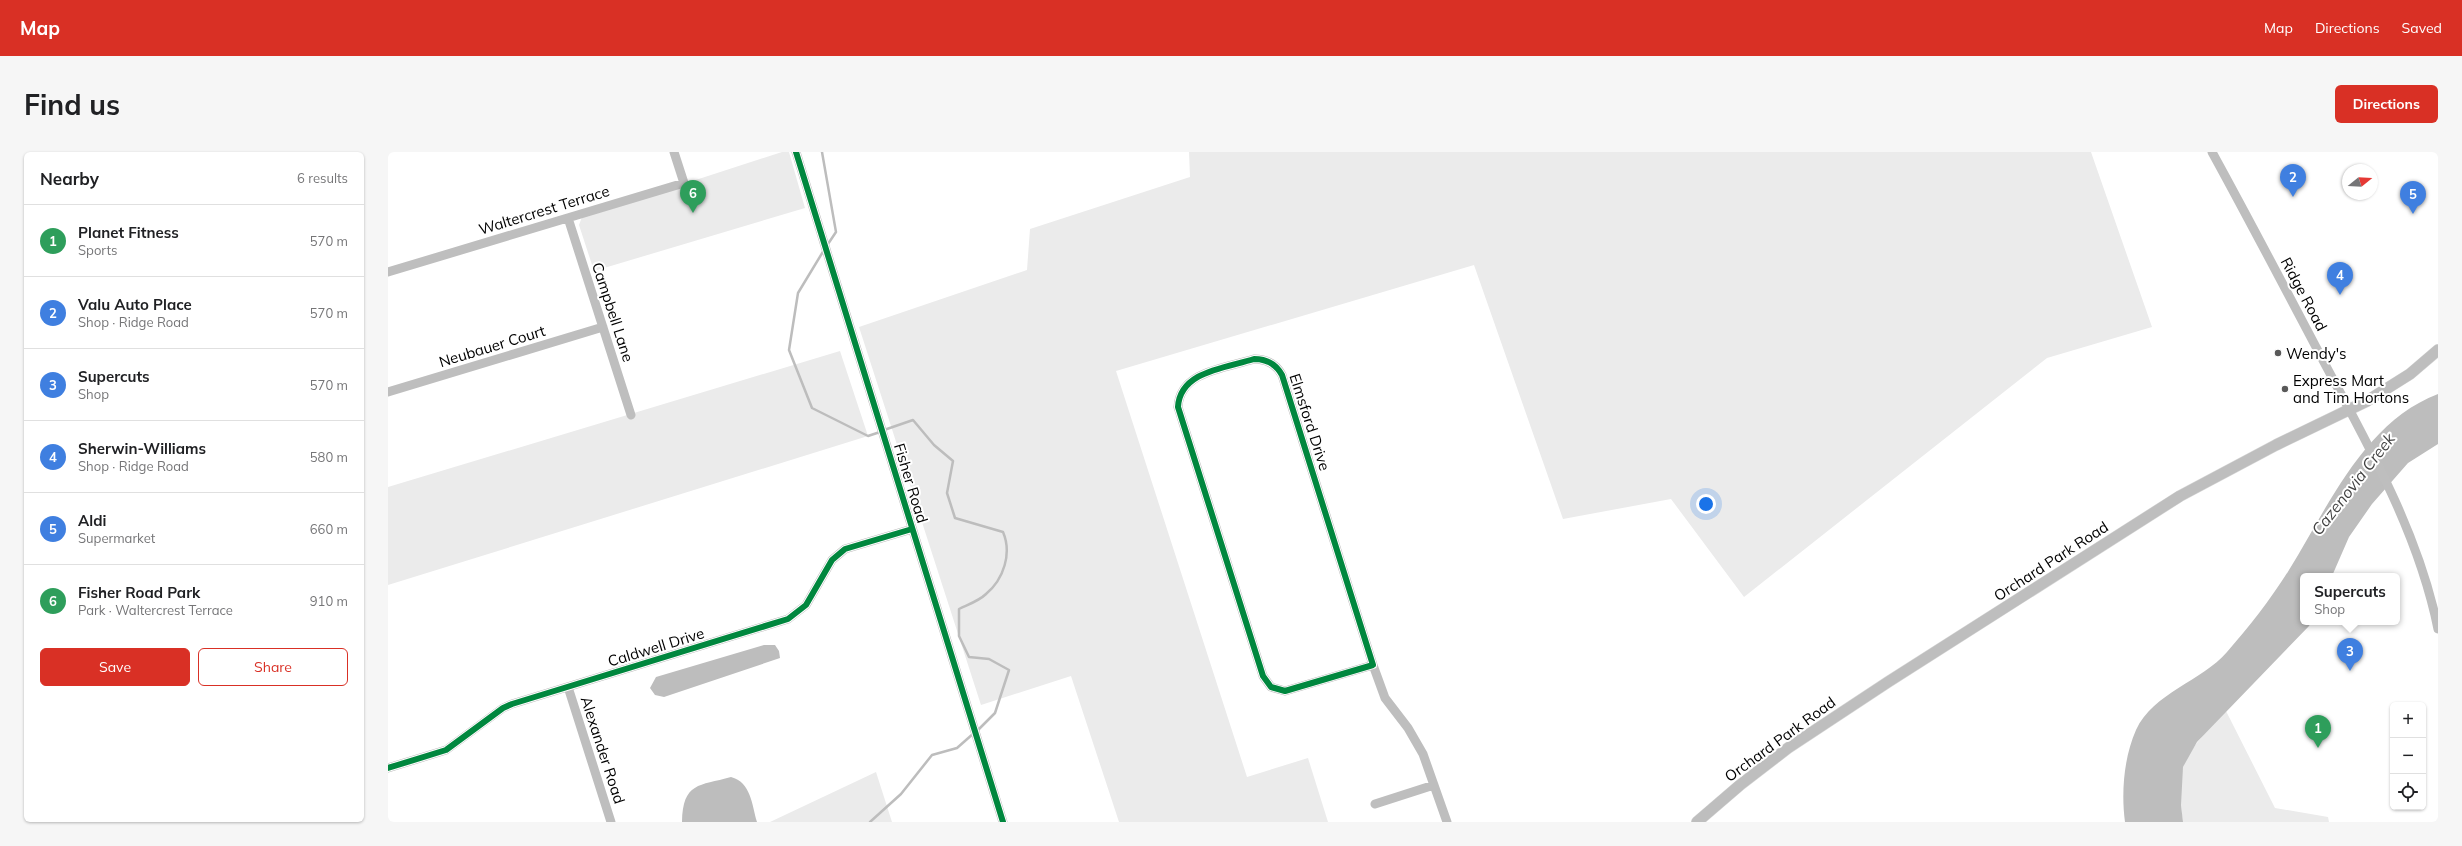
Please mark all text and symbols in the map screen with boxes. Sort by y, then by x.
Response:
text: Map [20,16,60,40]
text: Map [2264,19,2293,37]
text: Directions [2315,19,2380,37]
text: Saved [2402,19,2442,37]
button: Directions [2335,85,2438,123]
text: Find us [24,87,120,122]
pin: 2 [2280,164,2306,197]
north arrow [2342,164,2378,200]
text: Nearby [40,168,99,189]
text: 6 results [297,170,348,186]
pin: 6 [680,180,706,213]
street label: Waltercrest Terrace [476,181,612,239]
pin: 5 [2400,181,2426,214]
text: Planet Fitness [78,223,179,242]
text: 1 [49,233,57,249]
text: 570 m [310,233,348,249]
text: Sports [78,242,117,258]
street label: Ridge Road [2277,254,2331,334]
street label: Campbell Lane [588,260,638,364]
pin: 4 [2327,262,2353,295]
text: Valu Auto Place [78,295,192,314]
text: 2 [49,305,57,321]
text: 570 m [310,305,348,321]
text: Shop · Ridge Road [78,314,189,330]
street label: Neubauer Court [437,321,547,371]
place label: Wendy's [2286,344,2346,363]
marker: Wendy's [2273,348,2283,358]
text: Supercuts [78,367,150,386]
street label: Elmsford Drive [1285,371,1335,473]
place label: Express Mart and Tim Hortons [2293,371,2409,407]
text: 3 [49,377,57,393]
text: 570 m [310,377,348,393]
marker: Express Mart and Tim Hortons [2280,384,2290,394]
text: Shop [78,386,109,402]
water label: Cazenovia Creek [2307,428,2399,539]
text: Sherwin-Williams [78,439,206,458]
street label: Fisher Road [890,441,932,525]
text: 4 [49,449,57,465]
text: 580 m [310,449,348,465]
text: Shop · Ridge Road [78,458,189,474]
your location [1696,494,1716,514]
text: Aldi [78,511,106,530]
street label: Orchard Park Road [1990,517,2112,605]
text: 5 [49,521,57,537]
text: 660 m [310,521,348,537]
text: Supermarket [78,530,155,546]
popup [2300,573,2400,625]
text: Supercuts [2314,582,2386,601]
text: Fisher Road Park [78,583,200,602]
text: 6 [49,593,57,609]
text: 910 m [310,593,348,609]
text: Shop [2314,601,2345,617]
text: Park · Waltercrest Terrace [78,602,233,618]
street label: Caldwell Drive [605,623,707,671]
pin: 3 [2337,638,2363,671]
button: Save [40,648,190,686]
button: Share [198,648,348,686]
street label: Orchard Park Road [1721,692,1839,786]
street label: Alexander Road [577,694,629,806]
map controls [2390,702,2426,810]
button: + [2390,702,2426,738]
pin: 1 [2305,715,2331,748]
button: − [2390,738,2426,774]
button: locate [2390,774,2426,810]

